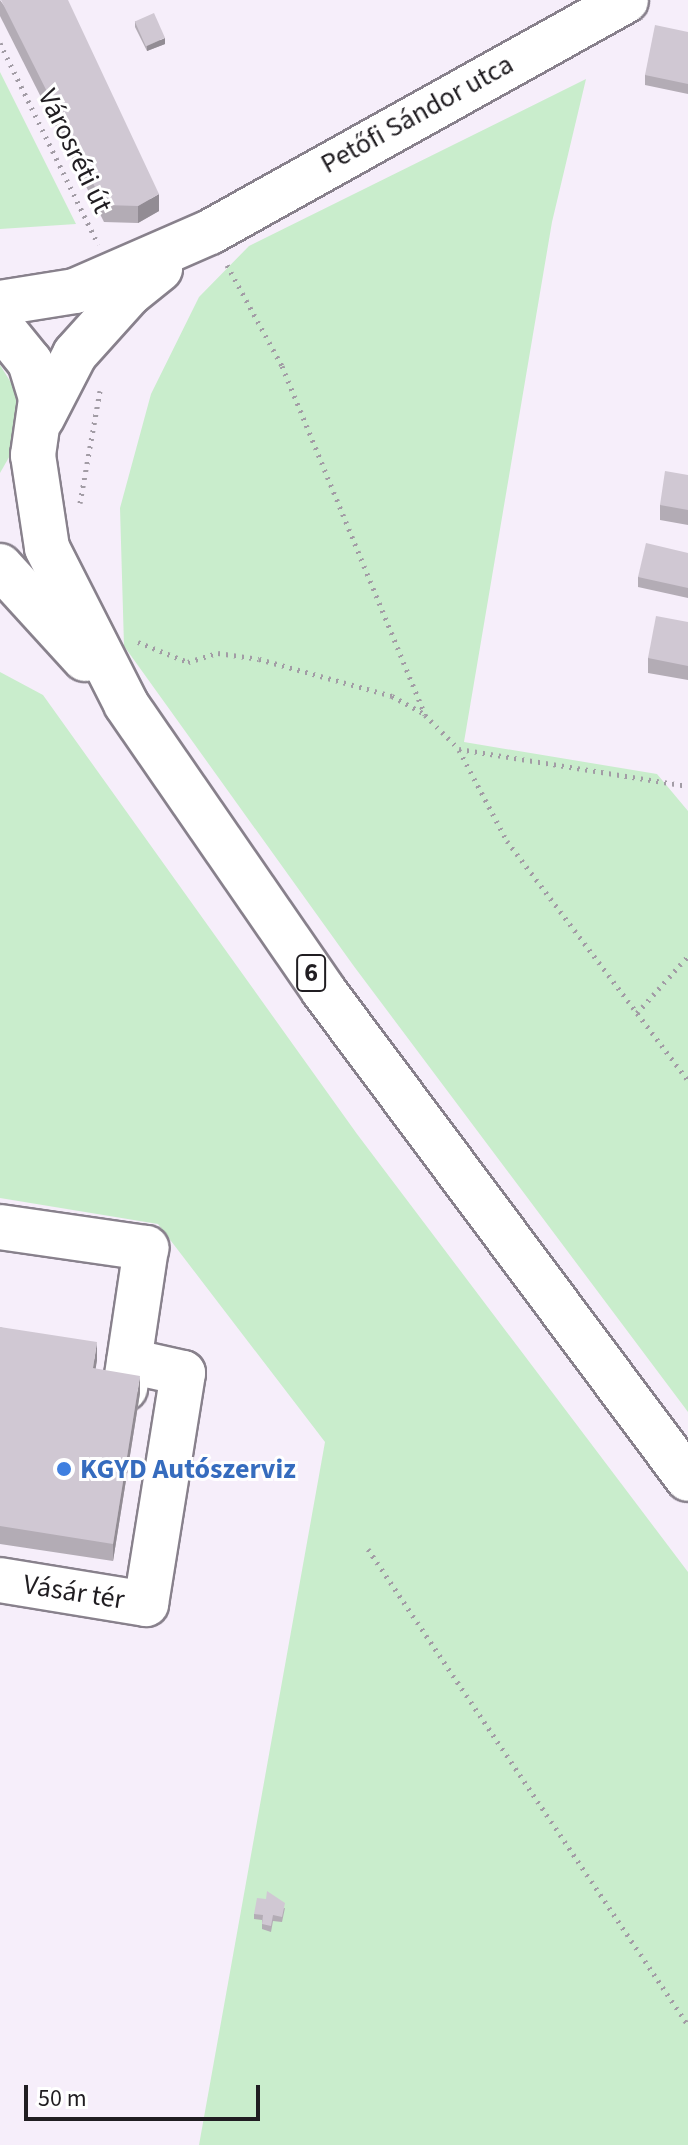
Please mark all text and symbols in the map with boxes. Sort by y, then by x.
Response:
street label: Petőfi Sándor utca [315,47,519,181]
street label: Városréti út [31,83,119,219]
road number: 6 [295,951,327,995]
place label: KGYD Autószerviz [80,1452,296,1486]
marker: KGYD Autószerviz [55,1460,73,1478]
street label: Vásár tér [21,1567,127,1617]
scale bar [28,2069,264,2119]
text: 50 m [38,2081,87,2116]

